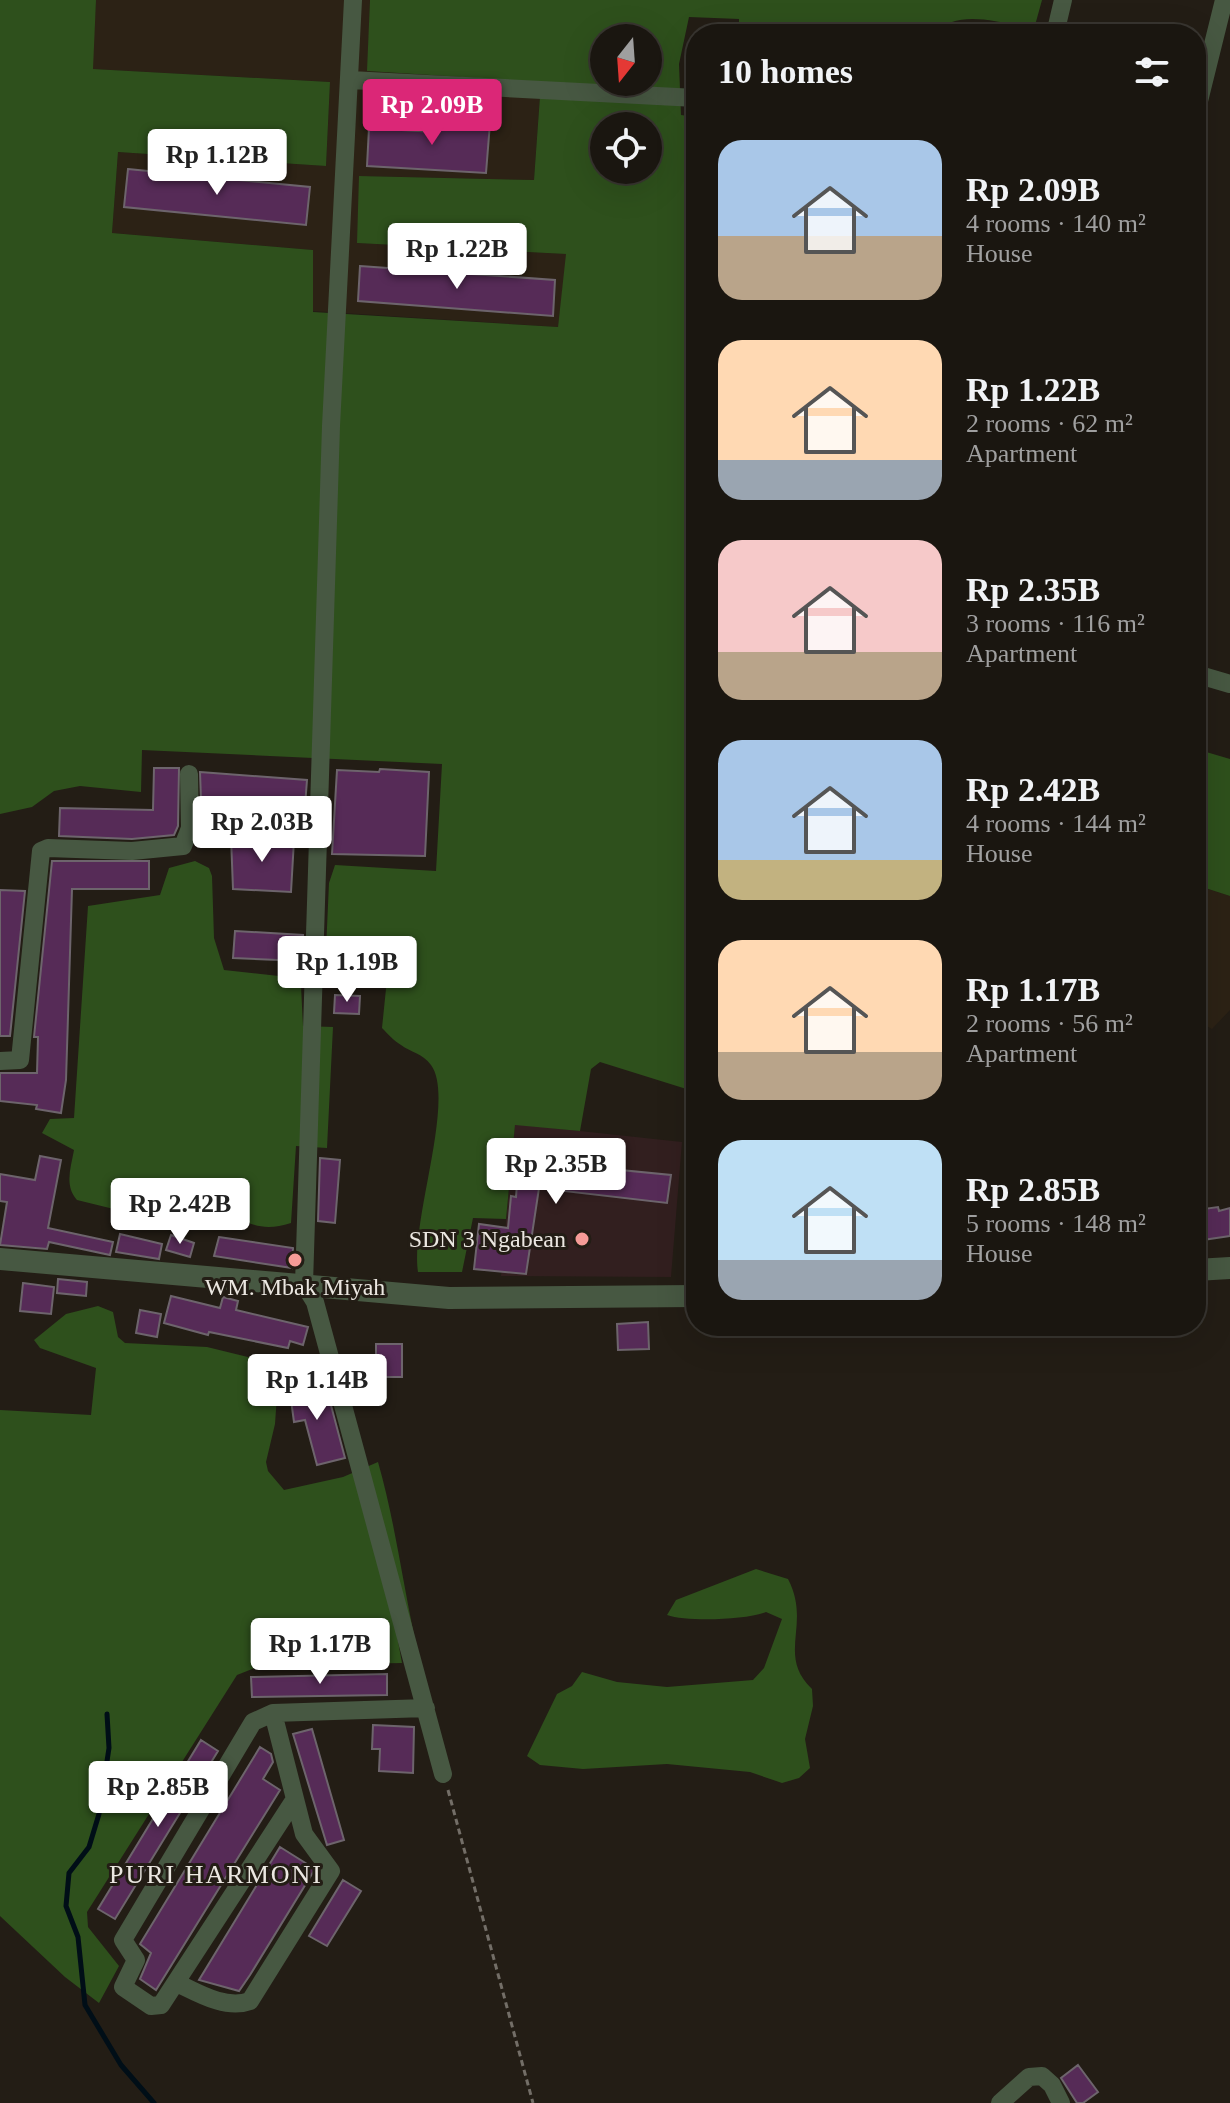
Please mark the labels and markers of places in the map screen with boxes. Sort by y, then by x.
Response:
pin: Rp 2.09B [349,79,515,147]
pin: Rp 1.12B [134,129,300,197]
pin: Rp 1.22B [374,223,540,291]
pin: Rp 2.03B [179,796,345,864]
pin: Rp 1.19B [264,936,430,1004]
pin: Rp 2.35B [473,1138,639,1206]
pin: Rp 2.42B [97,1178,263,1246]
place label: SDN 3 Ngabean [409,1226,566,1252]
marker: SDN 3 Ngabean [573,1230,591,1248]
marker: WM. Mbak Miyah [286,1251,304,1269]
place label: WM. Mbak Miyah [205,1274,385,1300]
pin: Rp 1.14B [234,1354,400,1422]
pin: Rp 1.17B [237,1618,403,1686]
pin: Rp 2.85B [75,1761,241,1829]

